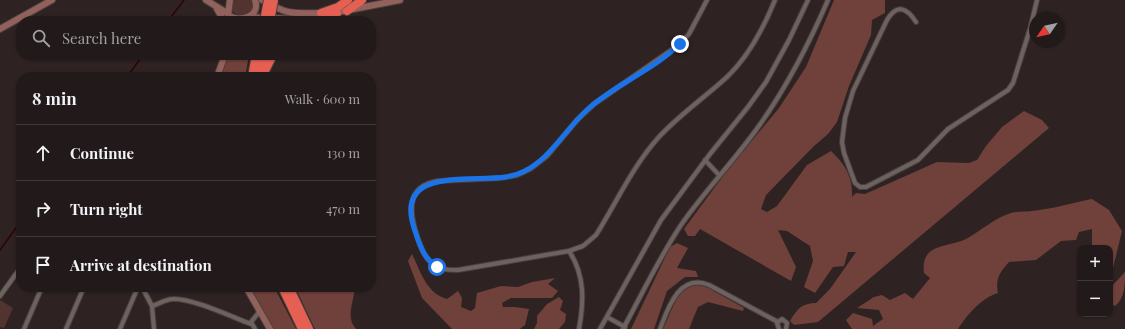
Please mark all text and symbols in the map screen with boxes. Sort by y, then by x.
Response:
north arrow [1029,12,1065,48]
search box [16,16,376,60]
icon: search [30,27,52,49]
text: Search here [62,28,141,48]
route end [671,35,689,53]
text: 8 min [32,87,77,109]
text: Walk · 600 m [285,90,360,107]
icon: ahead [32,142,54,164]
text: Continue [70,143,134,163]
text: 130 m [327,144,360,161]
icon: right [32,198,54,220]
text: Turn right [70,199,143,219]
text: 470 m [326,200,360,217]
map controls [1077,245,1113,317]
button: + [1077,245,1113,281]
icon: arrive [32,254,54,276]
text: Arrive at destination [70,255,212,275]
route start [428,258,446,276]
button: − [1077,281,1113,317]

